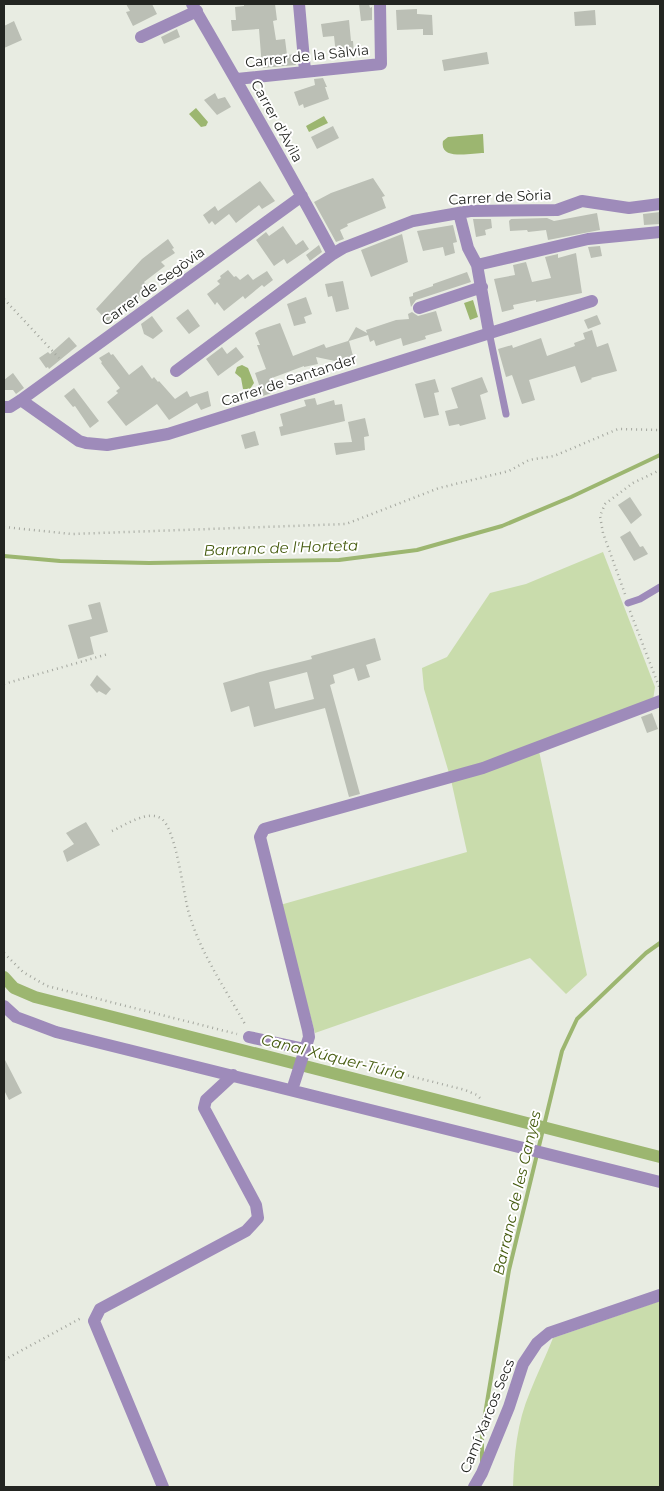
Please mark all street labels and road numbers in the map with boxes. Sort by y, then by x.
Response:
street label: Carrer de la Sàlvia [244,41,370,71]
street label: Carrer d'Àvila [247,77,307,165]
street label: Carrer de Sòria [448,185,552,209]
street label: Carrer de Segòvia [98,243,208,329]
street label: Carrer de Santander [219,349,359,410]
street label: Camí Xarcos Secs [456,1356,518,1476]

